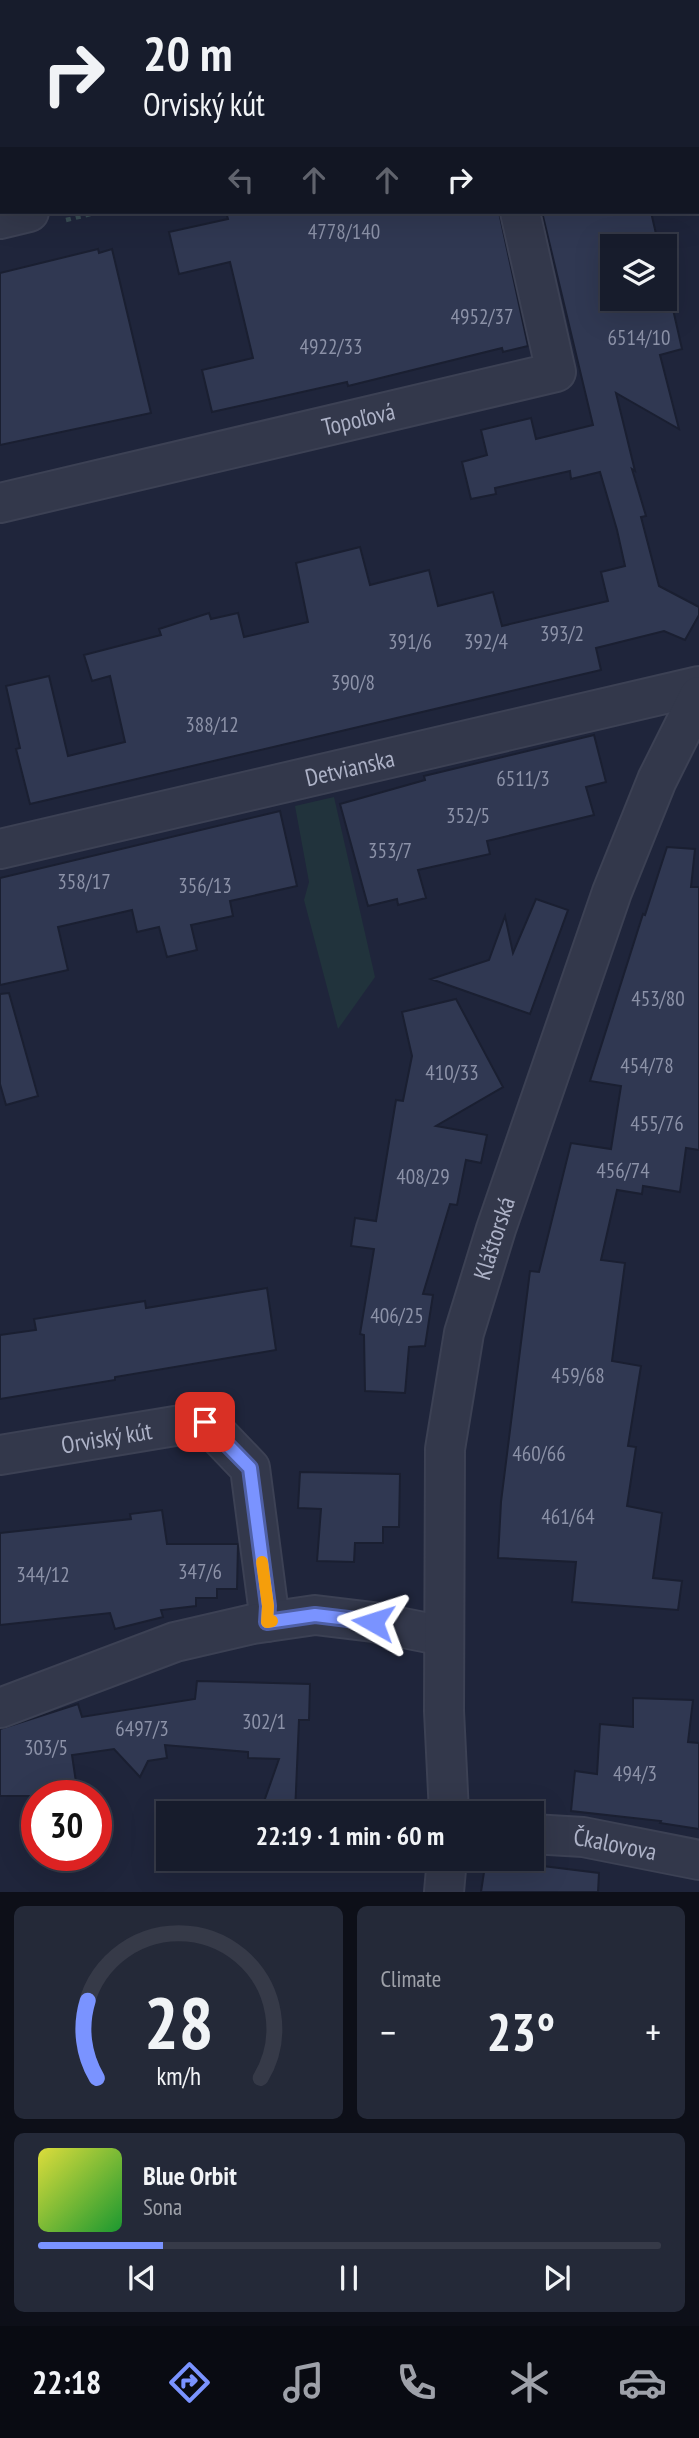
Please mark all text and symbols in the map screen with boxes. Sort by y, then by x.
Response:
text: 20 m [143,21,232,85]
icon: right [28,28,119,119]
text: Orviský kút [143,83,265,125]
icon: left [222,161,260,199]
icon: ahead [295,161,333,199]
icon: ahead [368,161,406,199]
icon: right [441,161,479,199]
house number: 4778/140 [308,218,380,245]
map controls [600,234,677,311]
button: layers [600,234,677,311]
house number: 4952/37 [451,303,513,330]
house number: 6514/10 [608,324,670,351]
house number: 4922/33 [300,333,362,360]
street label: Topoľová [319,395,398,442]
house number: 393/2 [540,620,584,647]
house number: 391/6 [388,628,432,655]
house number: 392/4 [464,628,509,655]
house number: 390/8 [331,669,375,696]
house number: 388/12 [185,711,239,738]
street label: Detvianska [302,742,397,793]
house number: 6511/3 [496,765,550,792]
house number: 352/5 [446,802,490,829]
house number: 353/7 [368,837,412,864]
house number: 358/17 [57,868,111,895]
house number: 356/13 [178,872,232,899]
house number: 453/80 [631,985,685,1012]
house number: 454/78 [620,1052,674,1079]
house number: 410/33 [425,1059,479,1086]
house number: 455/76 [630,1110,684,1137]
house number: 456/74 [596,1157,650,1184]
house number: 408/29 [396,1163,450,1190]
street label: Kláštorská [466,1192,521,1284]
house number: 406/25 [370,1302,424,1329]
house number: 459/68 [551,1362,605,1389]
pin [175,1392,235,1452]
icon: arrive [186,1403,224,1441]
street label: Orviský kút [59,1414,155,1460]
house number: 460/66 [512,1440,566,1467]
house number: 461/64 [541,1503,595,1530]
house number: 347/6 [178,1558,222,1585]
house number: 344/12 [16,1561,70,1588]
position arrow [336,1585,410,1659]
house number: 302/1 [242,1708,286,1735]
house number: 6497/3 [115,1715,169,1742]
house number: 303/5 [24,1734,68,1761]
house number: 494/3 [613,1760,657,1787]
speed limit sign: 30 [21,1780,112,1871]
text: 22:19 · 1 min · 60 m [256,1819,444,1852]
street label: Čkalovova [573,1821,660,1867]
text: Climate [381,1964,441,1993]
text: 28 [143,1975,213,2069]
text: 23° [486,1998,555,2065]
text: − [381,2007,396,2056]
text: + [645,2007,661,2056]
text: km/h [156,2060,200,2092]
text: Blue Orbit [143,2159,237,2192]
text: Sona [143,2192,182,2221]
icon: previous [123,2259,161,2297]
icon: pause [330,2259,368,2297]
icon: next [538,2259,576,2297]
icon: directions [165,2358,214,2407]
icon: music [279,2358,328,2407]
icon: phone [392,2358,441,2407]
icon: climate [505,2358,554,2407]
icon: car [618,2358,667,2407]
text: 22:18 [32,2361,101,2403]

